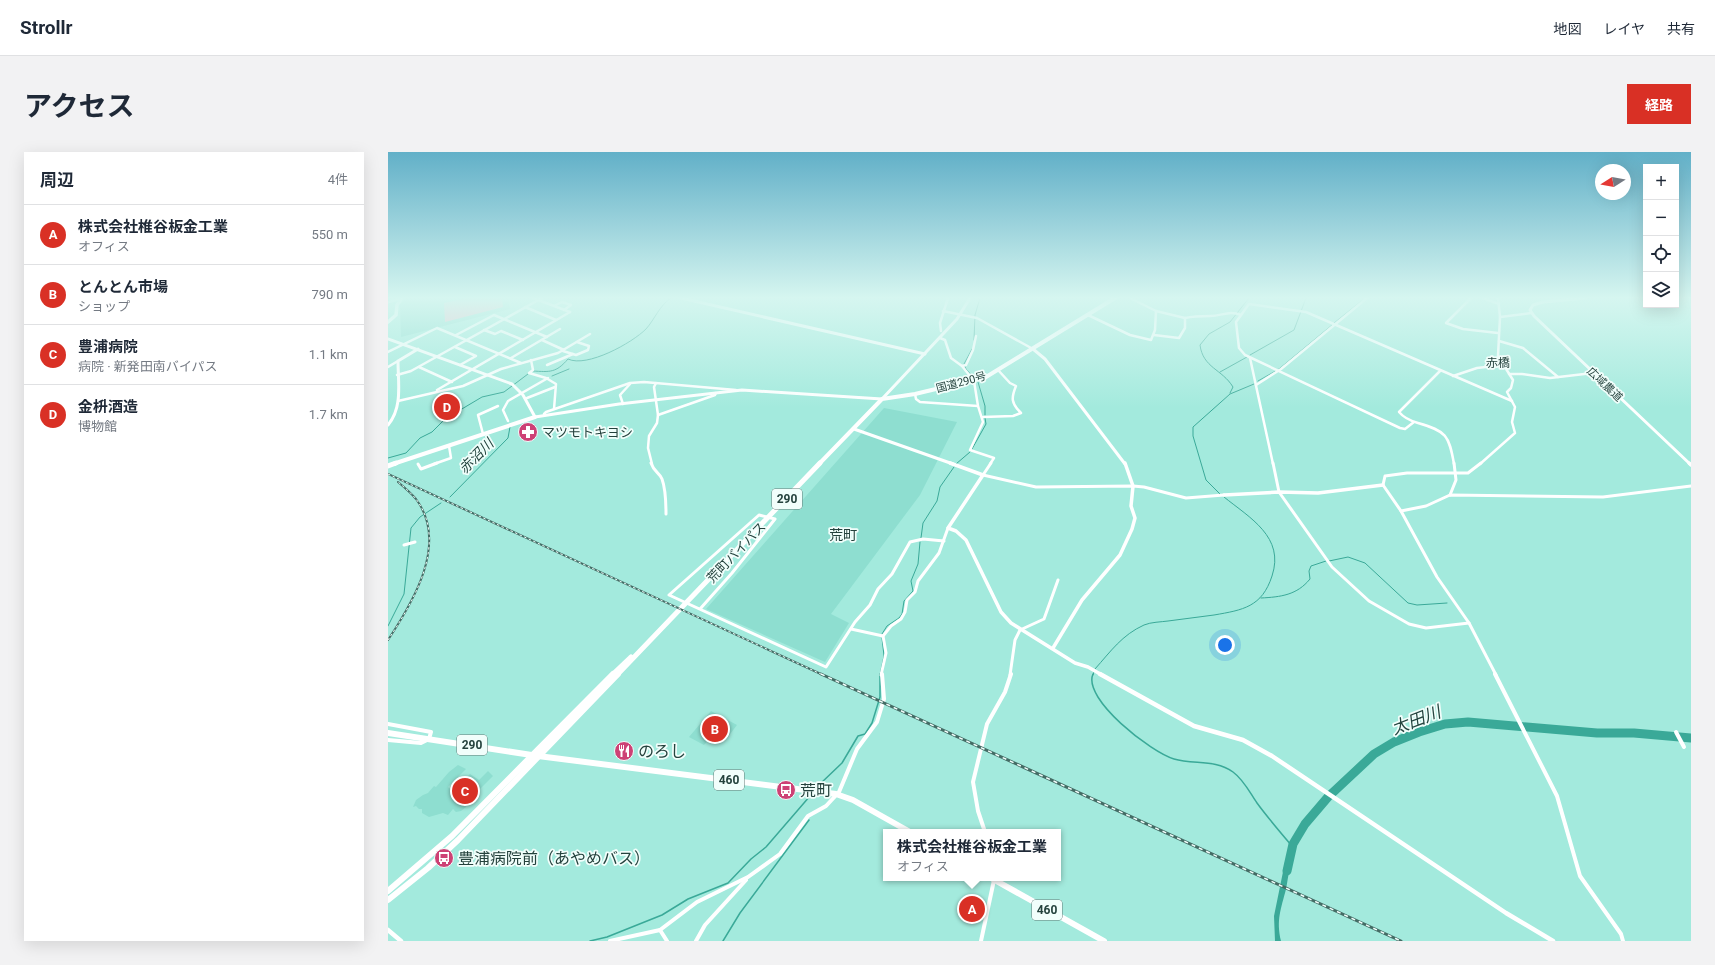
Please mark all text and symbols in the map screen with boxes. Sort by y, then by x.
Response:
text: Strollr [20,16,73,39]
text: 地図 [1553,21,1581,37]
text: レイヤ [1603,21,1645,37]
text: 共有 [1667,21,1695,37]
button: 経路 [1627,84,1691,124]
text: アクセス [24,90,135,123]
north arrow [1595,164,1631,200]
map controls [1643,164,1679,308]
button: + [1643,164,1679,200]
text: 周辺 [40,170,74,190]
text: 4件 [328,172,348,187]
button: − [1643,200,1679,236]
text: 株式会社椎谷板金工業 [78,218,228,236]
text: A [49,227,57,242]
text: 550 m [311,227,348,242]
button: locate [1643,236,1679,272]
text: オフィス [78,239,130,254]
button: layers [1643,272,1679,308]
text: とんとん市場 [78,278,168,296]
text: B [49,287,57,302]
text: 790 m [311,287,348,302]
text: ショップ [78,299,130,314]
text: 豊浦病院 [78,338,138,356]
text: C [49,347,57,362]
text: 1.1 km [309,347,348,362]
district label: 赤橋 [1486,356,1510,370]
text: 病院 · 新発田南バイパス [78,359,218,374]
street label: 広域農道 [1584,365,1625,404]
street label: 国道290号 [935,370,988,395]
pin: D [434,392,460,422]
text: 金枡酒造 [78,398,138,416]
text: D [49,407,57,422]
text: 1.7 km [309,407,348,422]
text: 博物館 [78,419,117,434]
pharmacy icon: マツモトキヨシ [517,421,539,443]
place label: マツモトキヨシ [542,425,633,440]
water label: 赤沼川 [455,434,498,477]
road number: 290 [772,489,802,509]
street label: 荒町バイパス [704,519,769,586]
district label: 荒町 [829,527,857,543]
your location [1215,635,1235,655]
water label: 太田川 [1389,701,1445,738]
pin: B [702,714,728,744]
road number: 290 [457,735,487,755]
restaurant icon: のろし [613,740,635,762]
place label: のろし [638,742,686,761]
road number: 460 [714,770,744,790]
pin: C [452,776,478,806]
bus stop icon: 荒町 [775,779,797,801]
place label: 荒町 [800,781,832,800]
popup [883,829,1061,881]
text: 株式会社椎谷板金工業 [897,838,1047,856]
bus stop icon: 豊浦病院前（あやめバス） [433,847,455,869]
place label: 豊浦病院前（あやめバス） [458,849,650,868]
text: オフィス [897,859,949,874]
pin: A [959,894,985,924]
road number: 460 [1032,900,1062,920]

